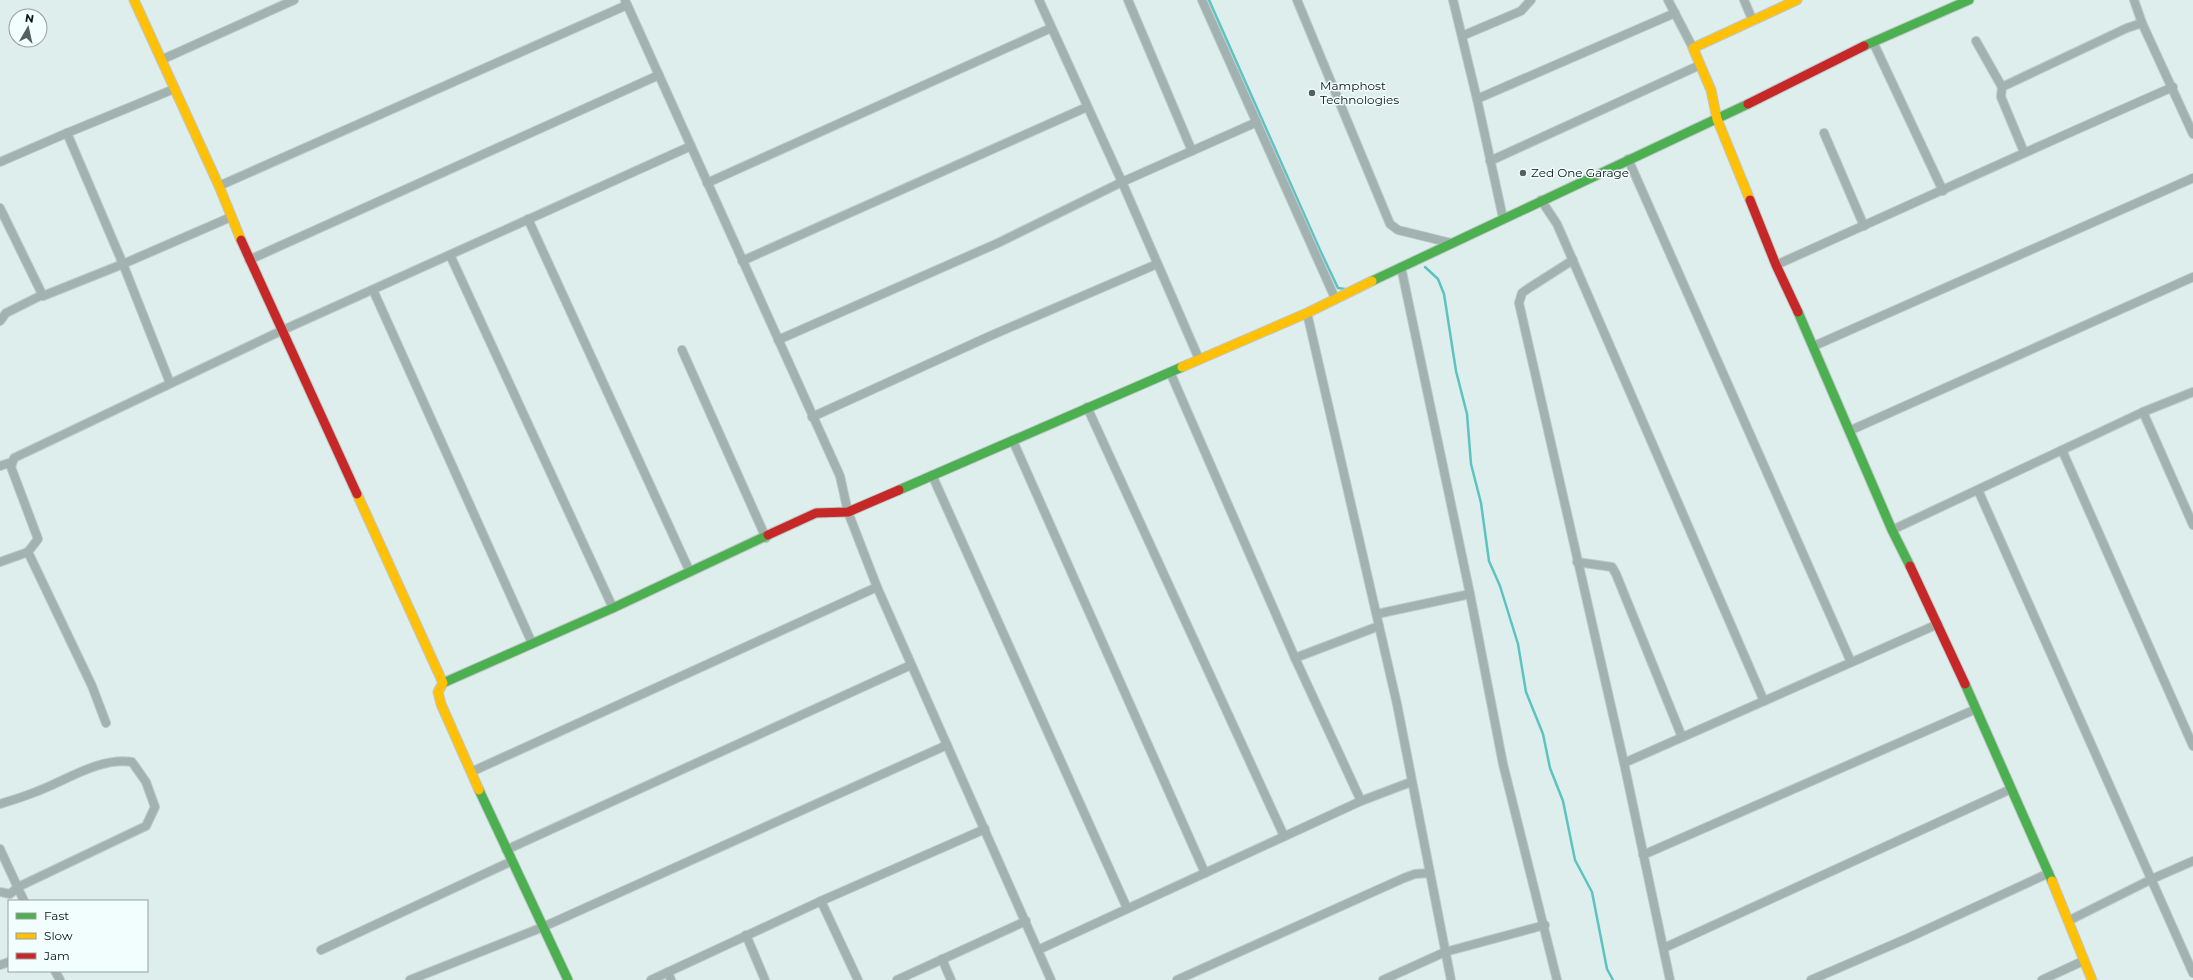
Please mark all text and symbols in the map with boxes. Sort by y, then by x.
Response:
north arrow [8,8,48,48]
text: N [24,11,35,26]
place label: Mamphost Technologies [1320,78,1399,107]
marker: Mamphost Technologies [1307,88,1317,98]
place label: Zed One Garage [1531,165,1629,180]
marker: Zed One Garage [1518,168,1528,178]
legend [8,900,148,972]
text: Fast [44,908,69,923]
text: Slow [44,928,73,943]
text: Jam [43,948,70,963]

